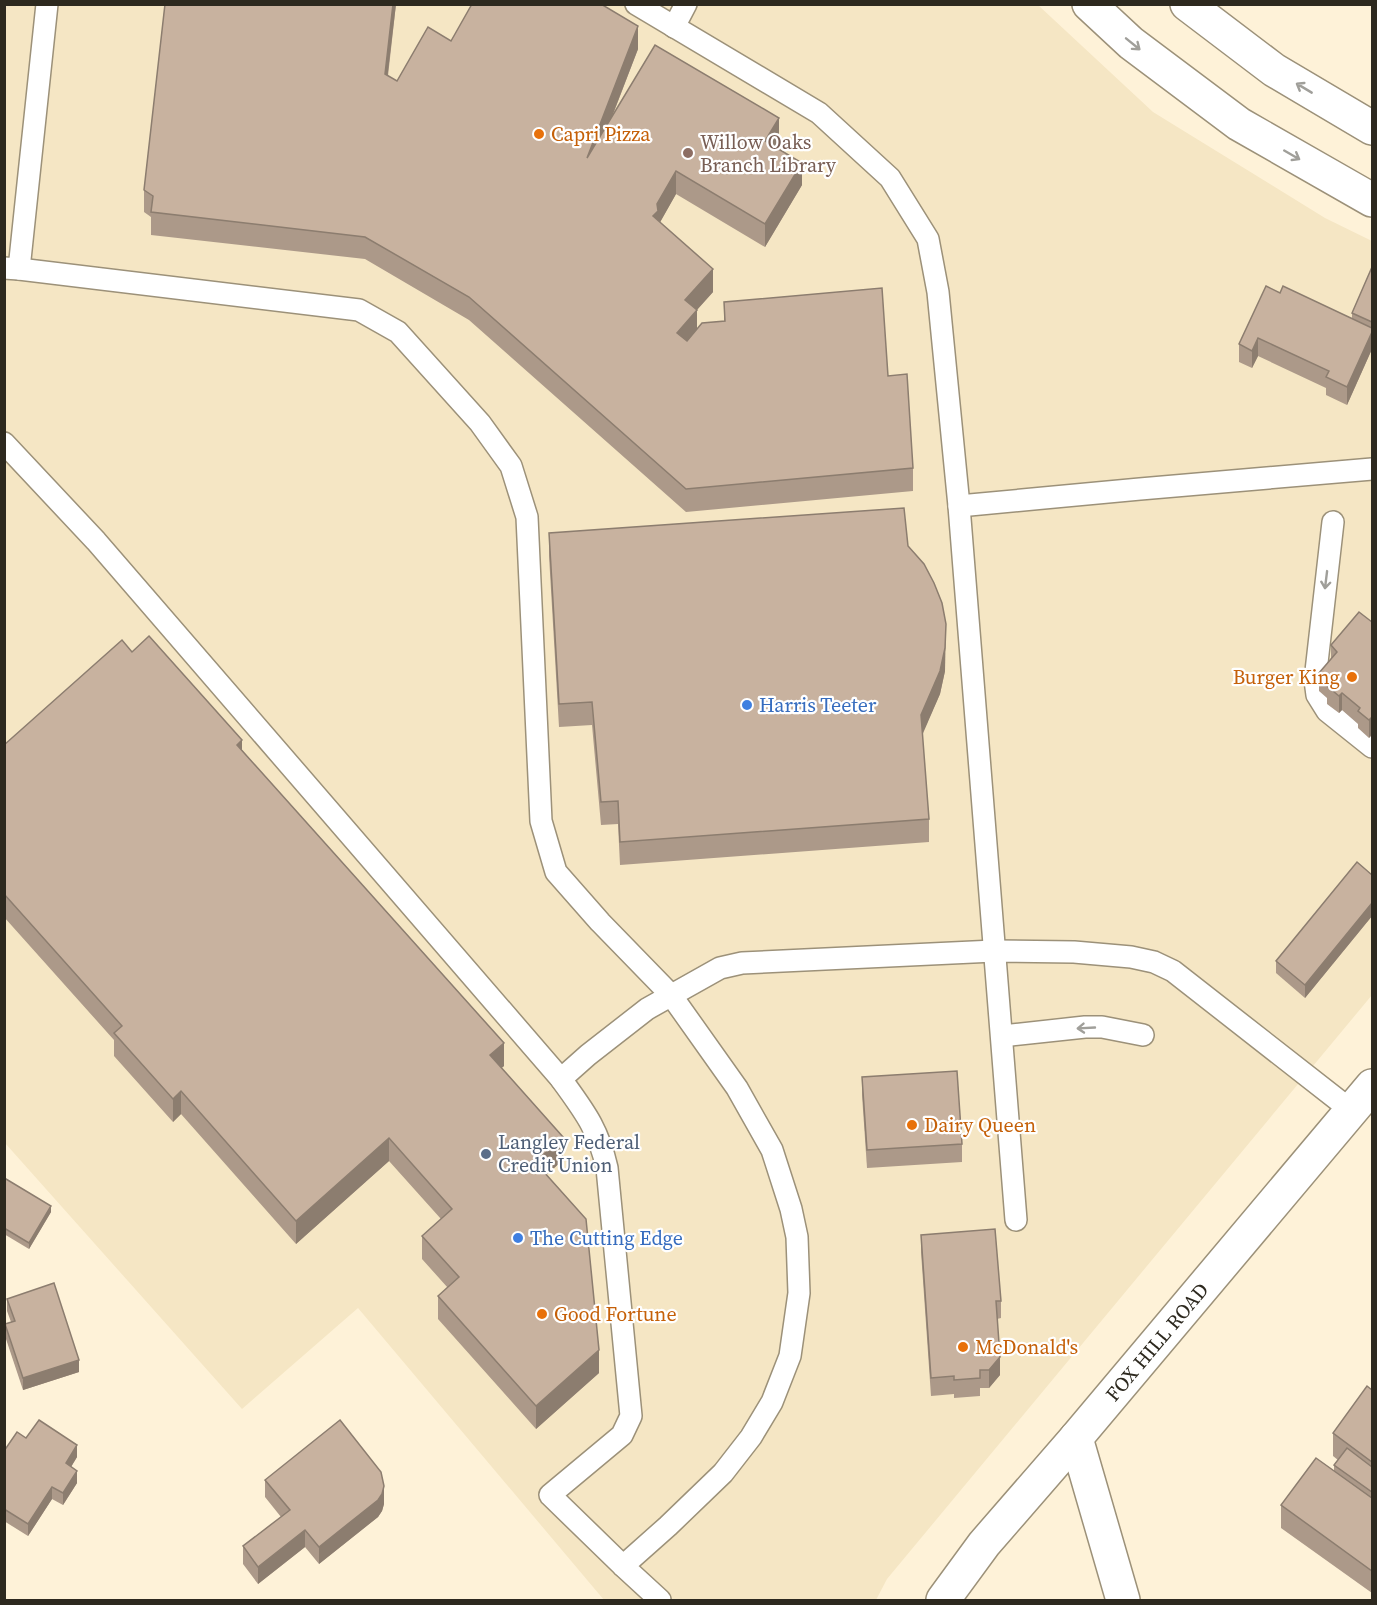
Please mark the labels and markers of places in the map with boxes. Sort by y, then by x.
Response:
place label: Capri Pizza [551,120,651,148]
marker: Capri Pizza [532,127,546,141]
place label: Willow Oaks Branch Library [700,128,837,179]
marker: Willow Oaks Branch Library [681,146,695,160]
place label: Burger King [1233,663,1340,691]
marker: Burger King [1345,670,1359,684]
place label: Harris Teeter [759,691,877,719]
marker: Harris Teeter [740,698,754,712]
place label: Dairy Queen [924,1111,1036,1139]
marker: Dairy Queen [905,1118,919,1132]
place label: Langley Federal Credit Union [498,1128,640,1179]
marker: Langley Federal Credit Union [479,1147,493,1161]
place label: The Cutting Edge [530,1224,683,1252]
marker: The Cutting Edge [511,1231,525,1245]
place label: Good Fortune [554,1300,677,1328]
marker: Good Fortune [535,1307,549,1321]
place label: McDonald's [975,1333,1078,1361]
marker: McDonald's [956,1340,970,1354]

